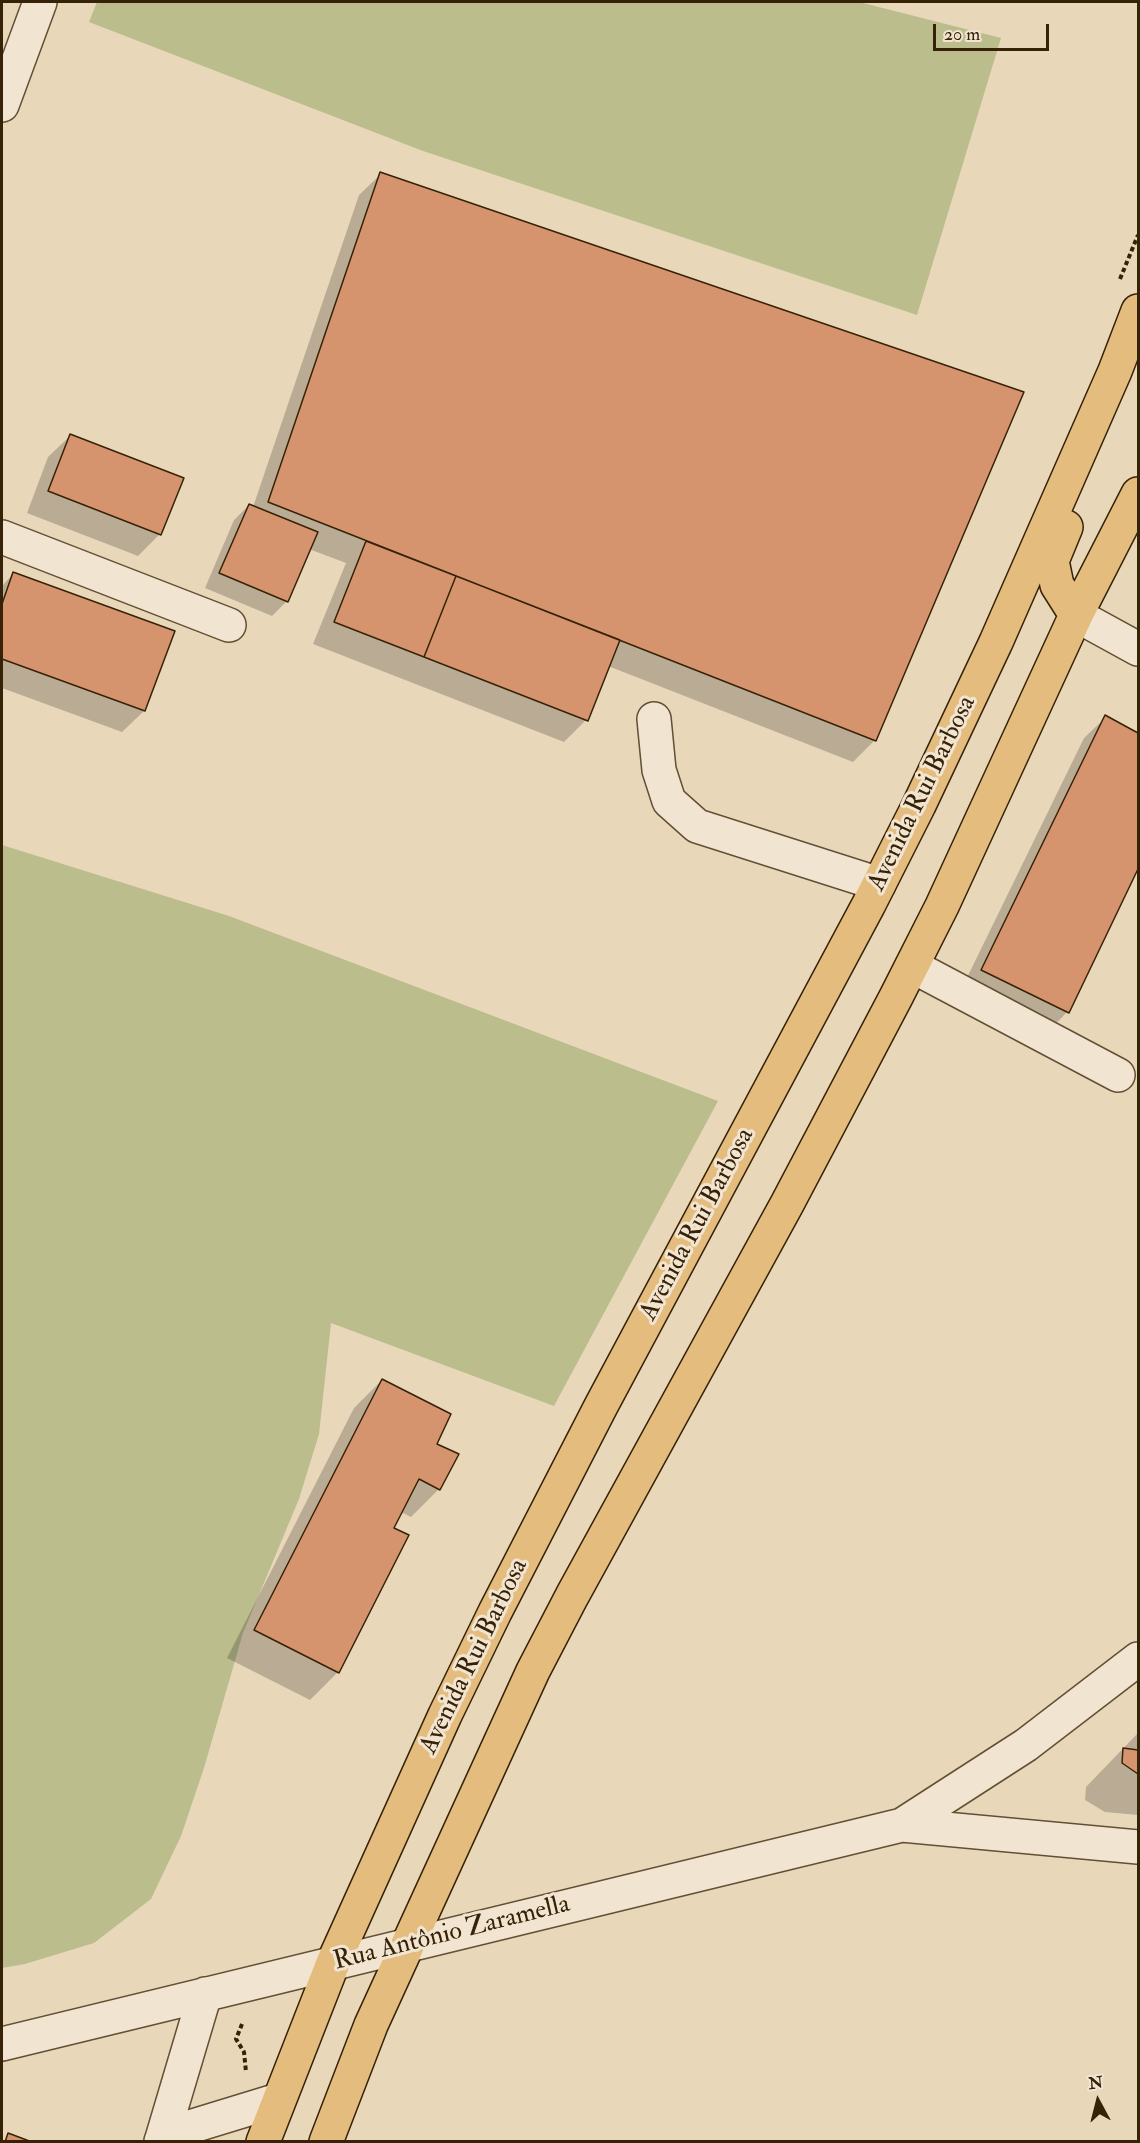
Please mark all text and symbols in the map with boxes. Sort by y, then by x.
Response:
scale bar [936,12,1052,50]
text: 20 m [944,23,980,46]
street label: Avenida Rui Barbosa [862,691,984,897]
street label: Avenida Rui Barbosa [634,1123,762,1327]
street label: Avenida Rui Barbosa [414,1554,536,1760]
street label: Rua Antônio Zaramella [331,1890,573,1978]
north arrow [1068,2071,1128,2131]
text: N [1087,2072,1104,2094]

